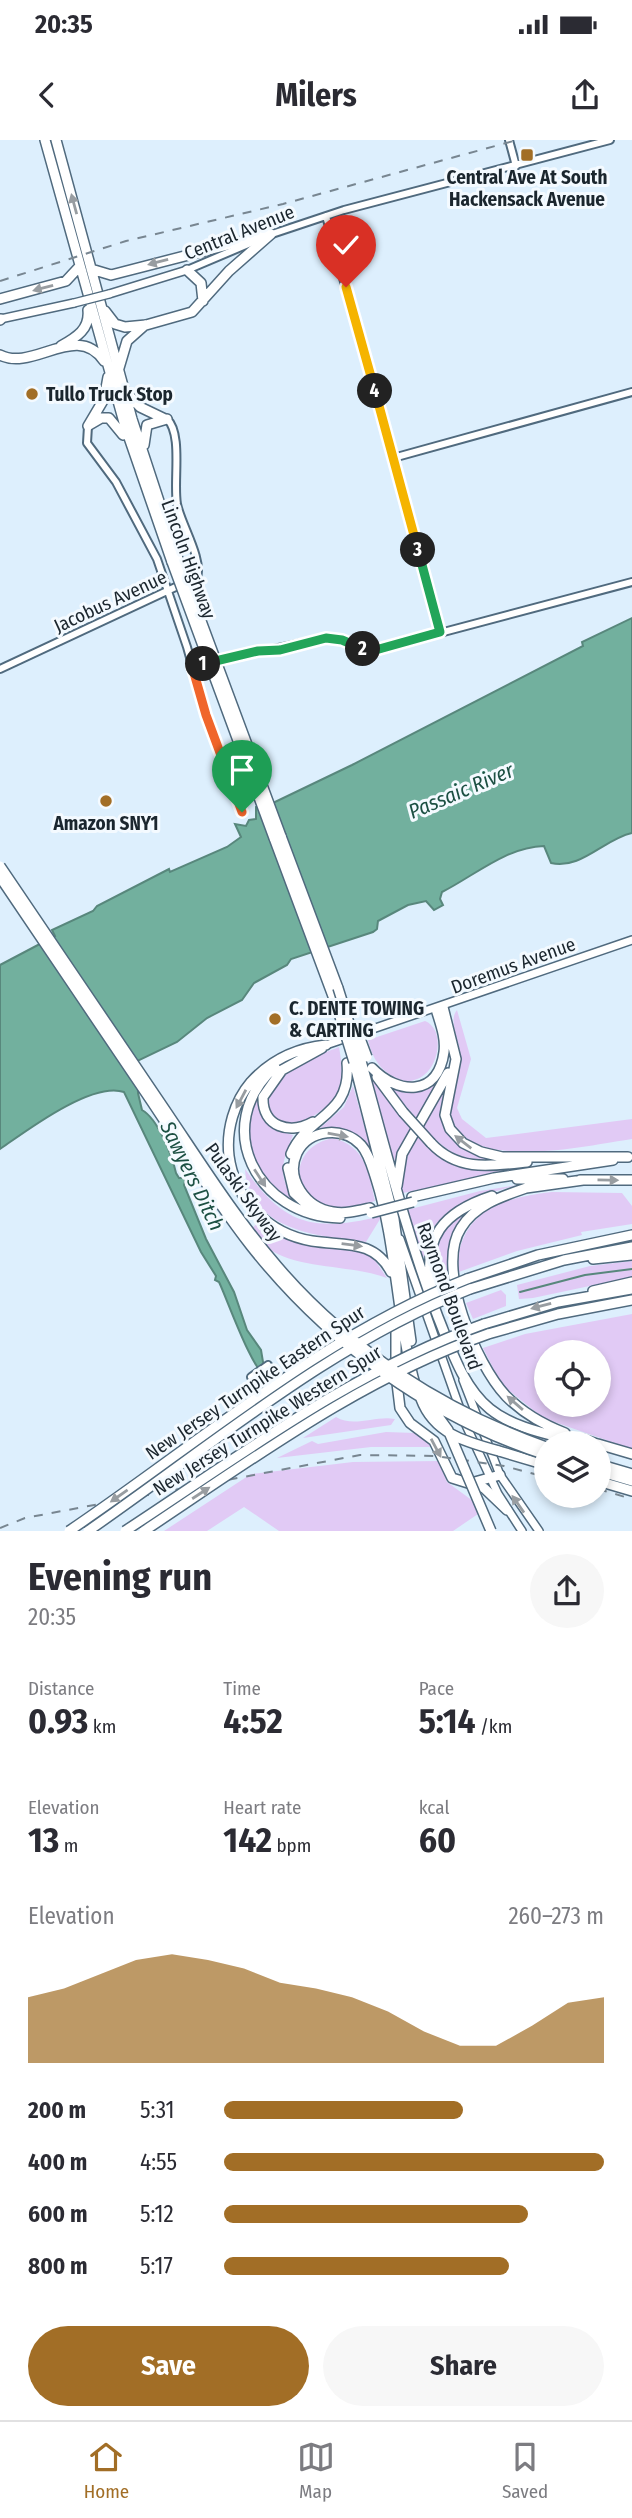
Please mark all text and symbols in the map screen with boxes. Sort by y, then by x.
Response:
text: 20:35 [35,9,93,40]
icon: back [28,76,66,114]
text: Milers [275,76,357,114]
icon: share [566,76,604,114]
marker: Central Ave At South Hackensack Avenue [519,147,535,163]
place label: Central Ave At South Hackensack Avenue [447,166,607,211]
one-way arrow [68,194,78,215]
street label: Central Avenue [181,200,298,265]
pin [316,215,376,287]
icon: check [327,226,365,264]
one-way arrow [146,257,168,268]
one-way arrow [31,283,53,294]
pin: 4 [358,373,392,408]
text: 4 [370,379,379,402]
place label: Tullo Truck Stop [46,383,173,406]
marker: Tullo Truck Stop [24,386,40,402]
street label: Lincoln Highway [156,496,221,623]
pin: 3 [400,532,436,568]
text: 3 [413,538,422,561]
street label: Jacobus Avenue [50,565,170,638]
pin: 2 [346,631,380,666]
text: 2 [358,637,367,660]
pin: 1 [186,646,220,682]
text: 1 [198,652,207,675]
pin [212,740,272,812]
icon: arrive [223,751,261,789]
water label: Passaic River [404,757,518,825]
marker: Amazon SNY1 [98,793,114,809]
place label: Amazon SNY1 [52,812,159,835]
street label: Doremus Avenue [448,932,579,999]
place label: C. DENTE TOWING & CARTING [289,997,424,1042]
marker: C. DENTE TOWING & CARTING [267,1011,283,1027]
one-way arrow [235,1089,246,1109]
water label: Sawyers Ditch [154,1116,230,1235]
one-way arrow [327,1130,349,1141]
one-way arrow [455,1134,473,1149]
street label: Pulaski Skyway [200,1139,287,1246]
one-way arrow [253,1168,266,1187]
one-way arrow [597,1175,619,1186]
street label: Raymond Boulevard [412,1219,487,1373]
one-way arrow [341,1240,363,1251]
street label: New Jersey Turnpike Eastern Spur [141,1300,370,1465]
one-way arrow [530,1302,551,1312]
street label: New Jersey Turnpike Western Spur [149,1340,386,1500]
map controls [534,1340,611,1508]
button: locate [534,1340,611,1417]
one-way arrow [506,1395,524,1411]
button: layers [534,1431,611,1508]
one-way arrow [429,1438,441,1458]
one-way arrow [191,1487,211,1500]
one-way arrow [110,1489,128,1503]
one-way arrow [511,1495,525,1513]
text: Evening run [28,1554,212,1600]
button: share [530,1554,604,1628]
text: 20:35 [28,1603,76,1631]
text: Distance [28,1677,95,1700]
text: Time [223,1677,261,1700]
text: Pace [419,1677,454,1700]
text: 0.93 [28,1700,88,1742]
text: 4:52 [223,1700,283,1742]
text: 5:14 [419,1700,475,1742]
text: km [88,1715,116,1738]
text: /km [475,1715,512,1738]
text: Elevation [28,1796,100,1819]
text: Heart rate [223,1796,301,1819]
text: kcal [419,1796,449,1819]
text: 13 [28,1819,59,1861]
text: 142 [223,1819,272,1861]
text: 60 [419,1819,456,1861]
text: m [59,1834,78,1857]
text: bpm [272,1834,311,1857]
text: Elevation [28,1902,115,1930]
text: 260–273 m [508,1902,604,1930]
text: 200 m [28,2096,86,2124]
text: 5:31 [140,2096,174,2124]
text: 400 m [28,2148,87,2176]
text: 4:55 [140,2148,177,2176]
text: 600 m [28,2200,87,2228]
text: 5:12 [140,2200,174,2228]
text: 800 m [28,2252,88,2280]
text: 5:17 [140,2252,173,2280]
button: Save [28,2326,309,2406]
button: Share [323,2326,604,2406]
tab: Home [84,2438,129,2503]
tab: Map [297,2438,335,2503]
tab: Saved [502,2438,548,2503]

